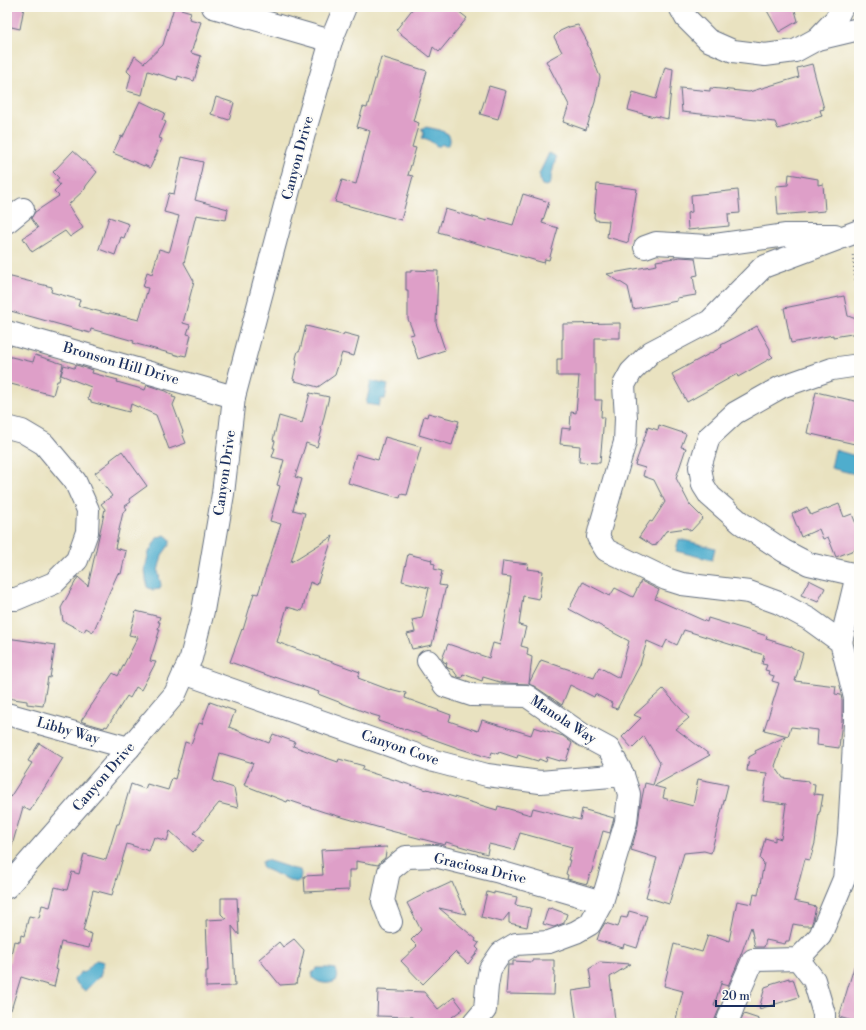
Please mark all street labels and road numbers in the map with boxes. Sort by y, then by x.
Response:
street label: Canyon Drive [278,114,318,202]
street label: Bronson Hill Drive [60,339,181,389]
street label: Canyon Drive [210,429,240,517]
street label: Manola Way [526,692,600,748]
street label: Libby Way [34,713,102,749]
street label: Canyon Cove [359,726,441,770]
street label: Canyon Drive [69,739,139,815]
street label: Graciosa Drive [432,850,528,888]

